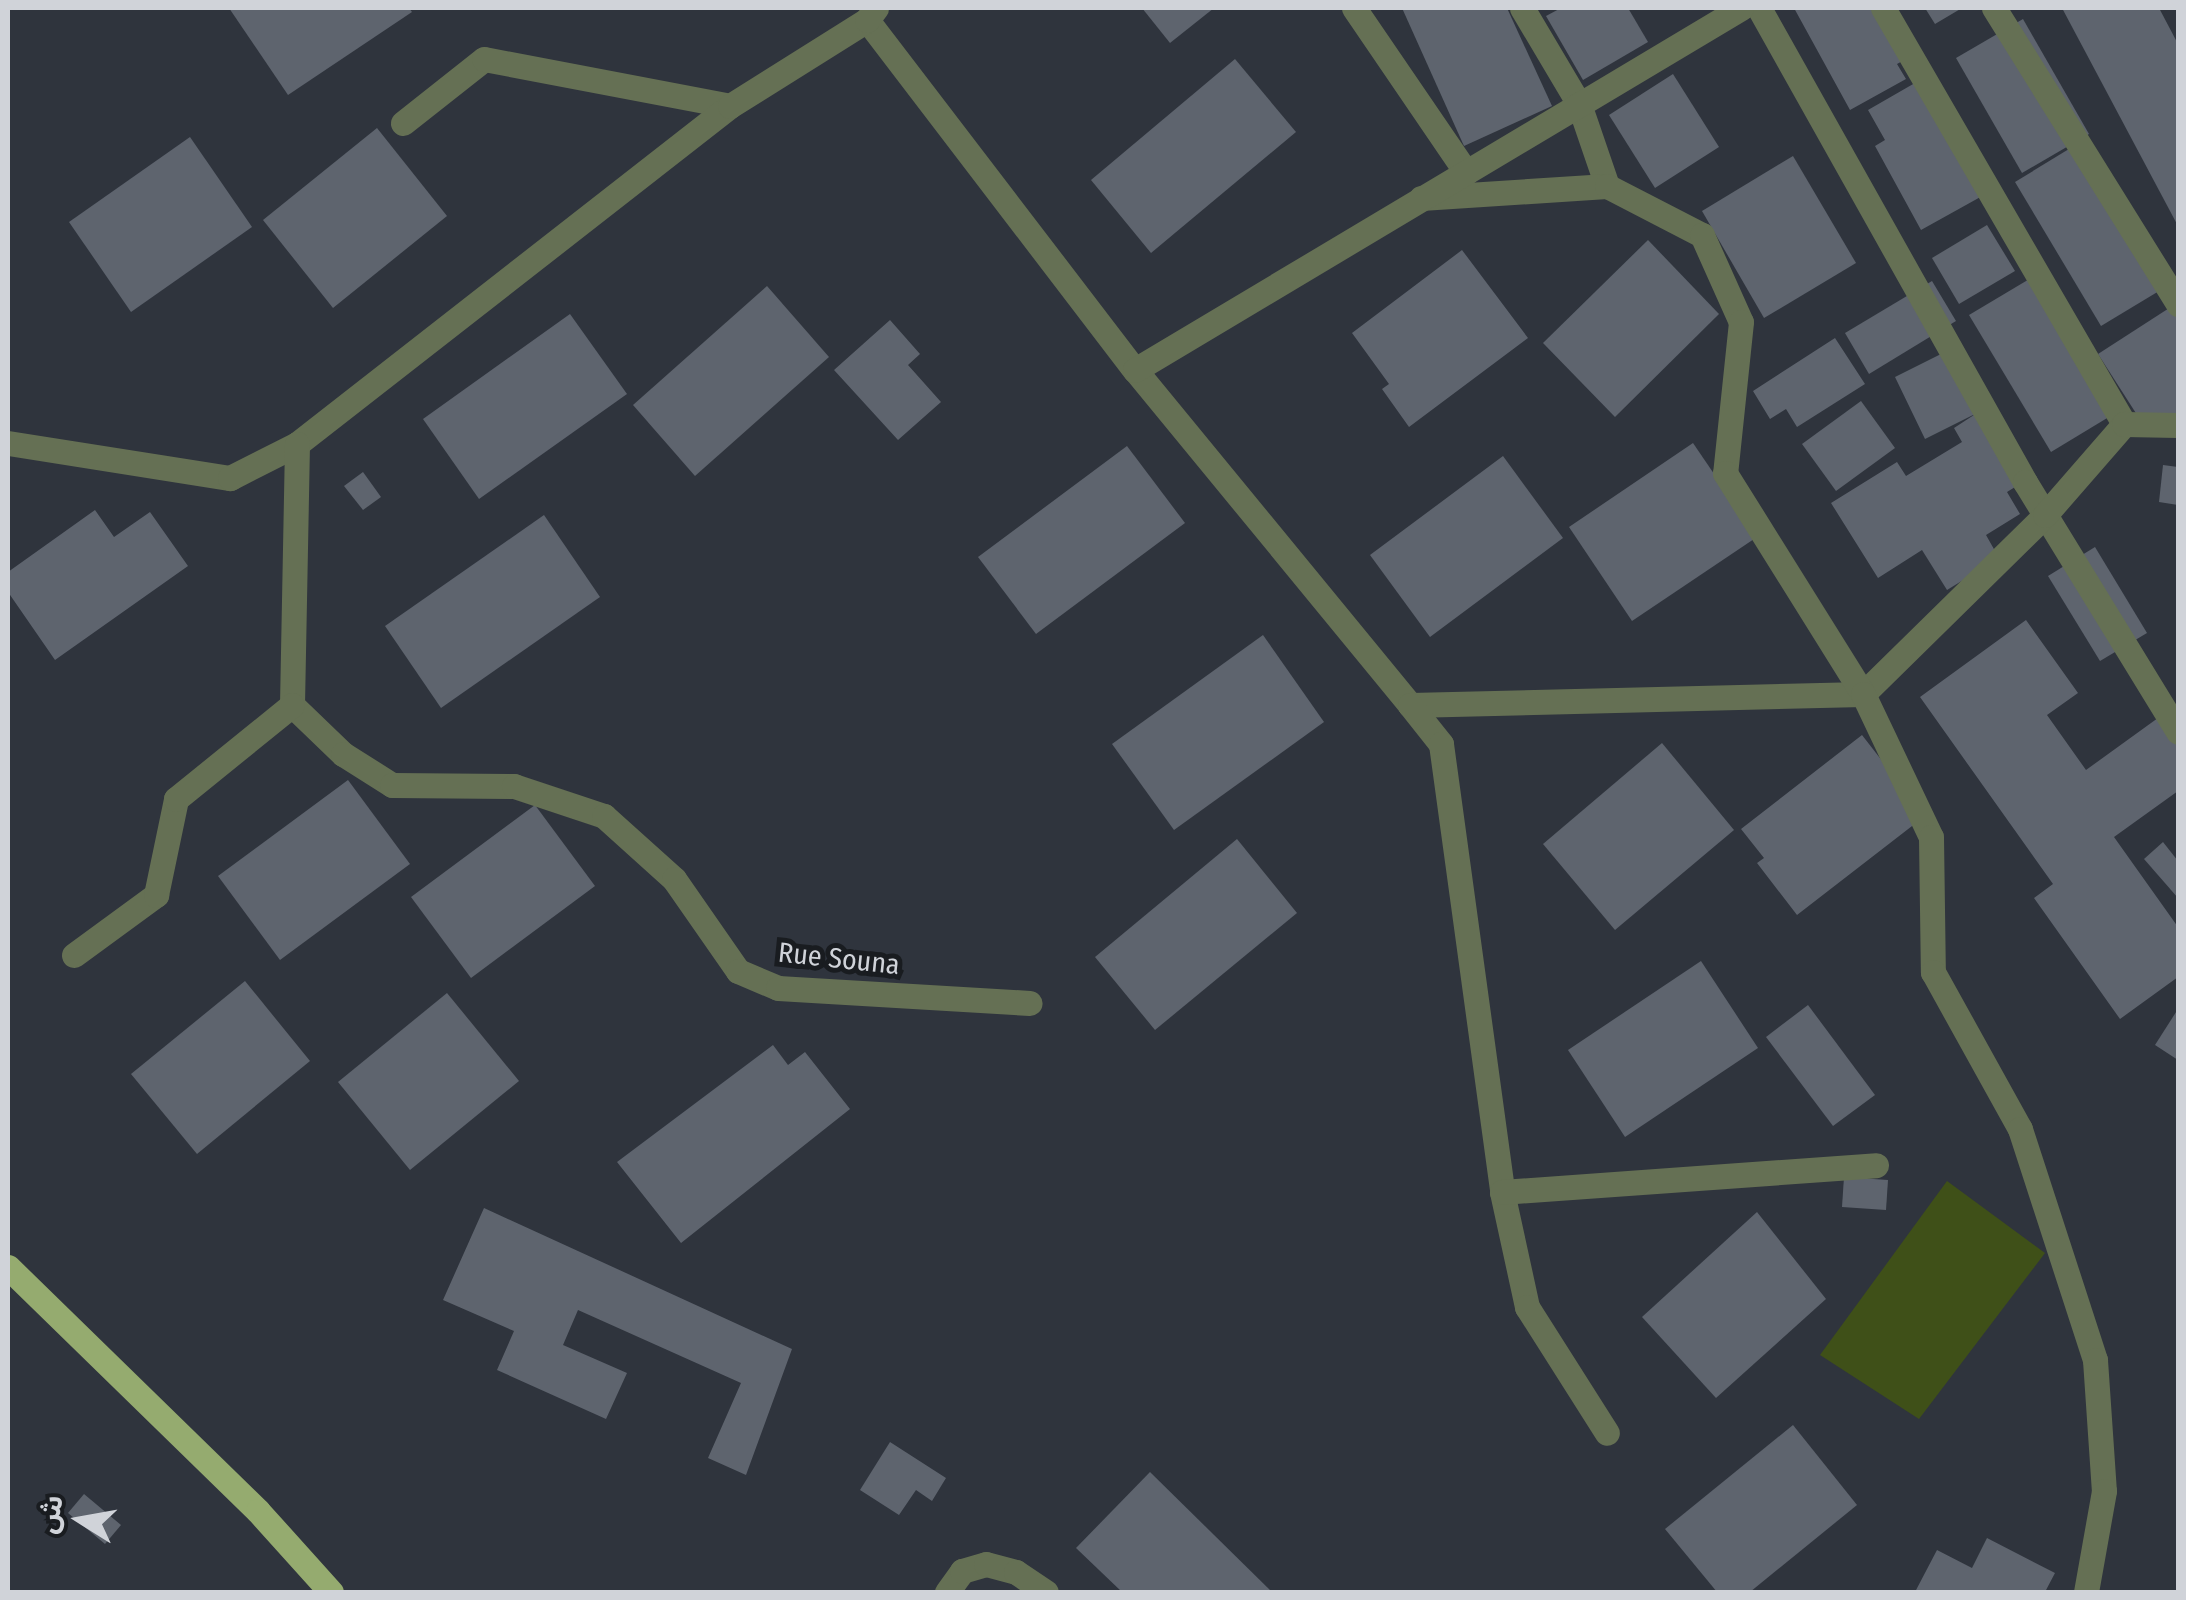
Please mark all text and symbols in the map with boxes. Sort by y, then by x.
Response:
street label: Rue Souna [777,936,901,982]
north arrow [30,1470,130,1570]
text: ش [30,1492,70,1536]

